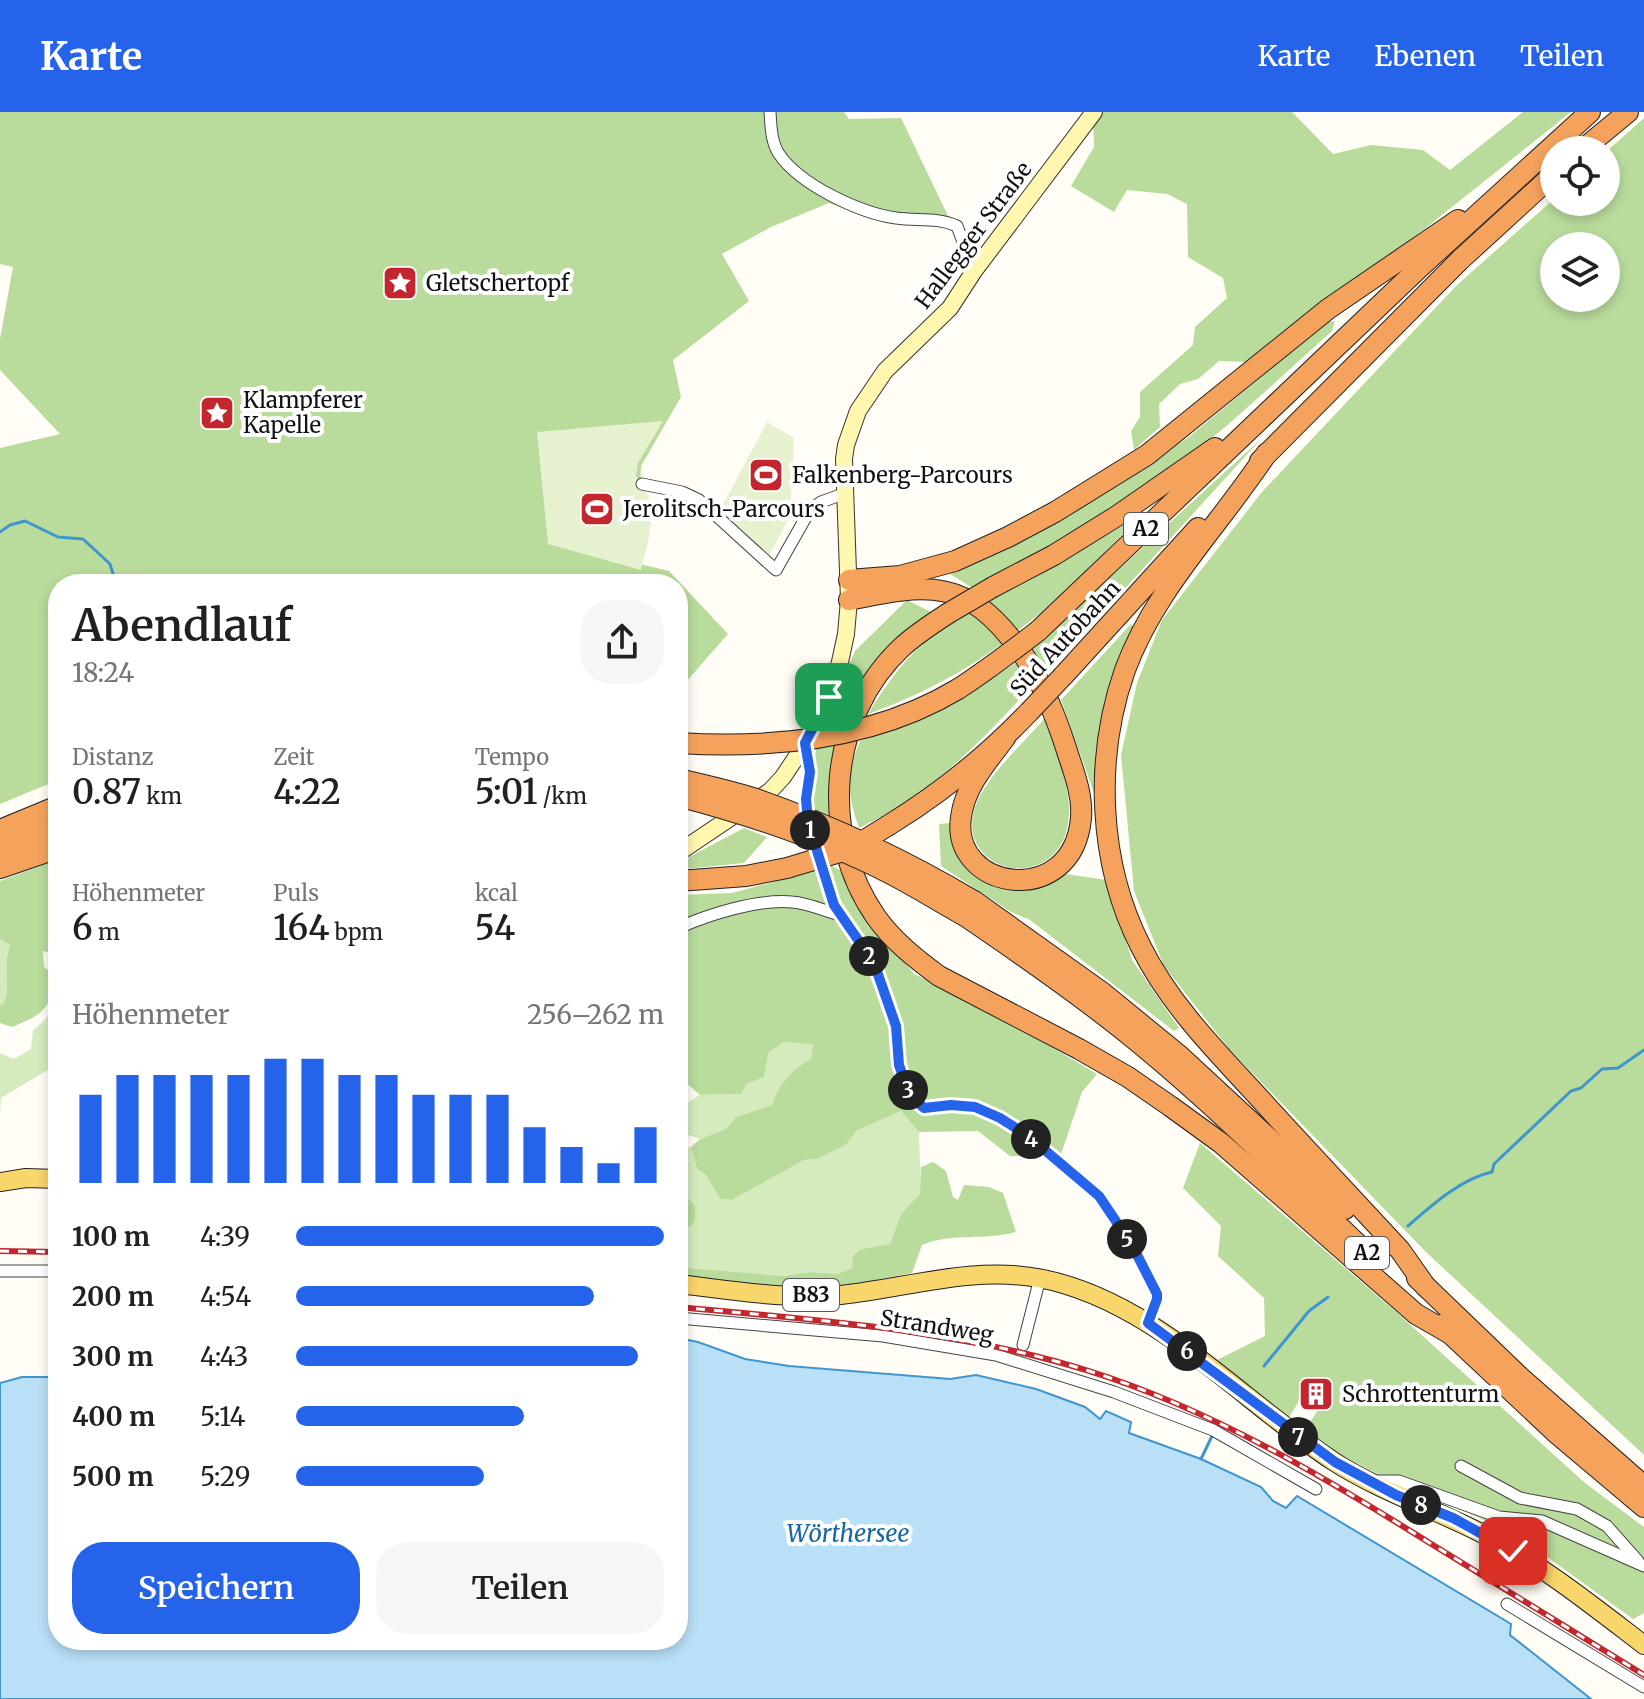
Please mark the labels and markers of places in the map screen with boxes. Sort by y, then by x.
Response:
place icon: Gletschertopf [381,264,419,302]
place label: Gletschertopf [426,269,571,297]
place label: Klampferer Kapelle [243,386,363,439]
place icon: Klampferer Kapelle [198,394,236,432]
sports icon: Falkenberg-Parcours [747,456,785,494]
place label: Falkenberg-Parcours [792,461,1013,489]
sports icon: Jerolitsch-Parcours [578,490,616,528]
place label: Jerolitsch-Parcours [622,495,825,523]
pin [795,663,863,731]
pin: 1 [790,810,830,850]
pin: 2 [849,936,889,976]
pin: 3 [888,1070,928,1110]
pin: 4 [1011,1119,1051,1159]
pin: 5 [1107,1219,1147,1259]
pin: 6 [1167,1331,1207,1371]
building icon: Schrottenturm [1297,1375,1335,1413]
place label: Schrottenturm [1342,1380,1500,1408]
pin: 7 [1278,1417,1318,1457]
pin: 8 [1401,1485,1441,1525]
pin [1479,1517,1547,1585]

